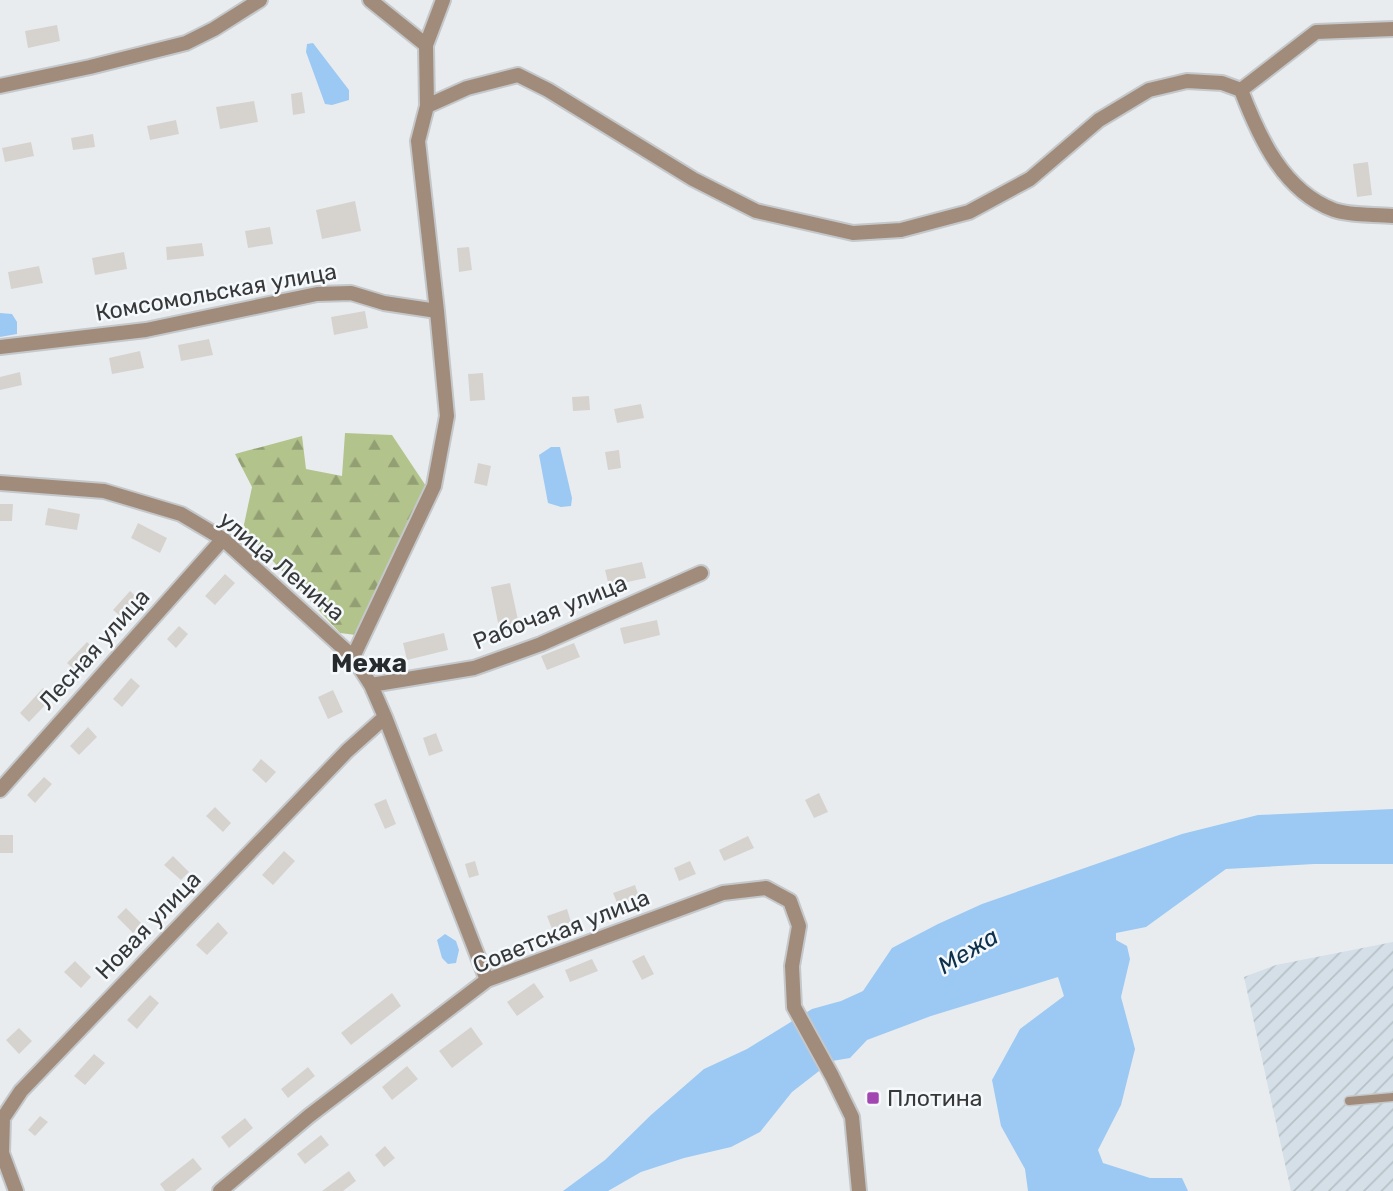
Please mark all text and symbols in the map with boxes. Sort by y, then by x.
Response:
street label: Комсомольская улица [93,257,339,327]
street label: улица Ленина [213,505,351,627]
street label: Рабочая улица [469,568,631,656]
street label: Лесная улица [32,583,156,715]
district label: Межа [331,648,407,679]
street label: Новая улица [89,865,207,985]
street label: Советская улица [469,883,653,979]
water label: Межа [933,922,1003,980]
place label: Плотина [887,1084,982,1112]
marker: Плотина [865,1090,881,1106]

